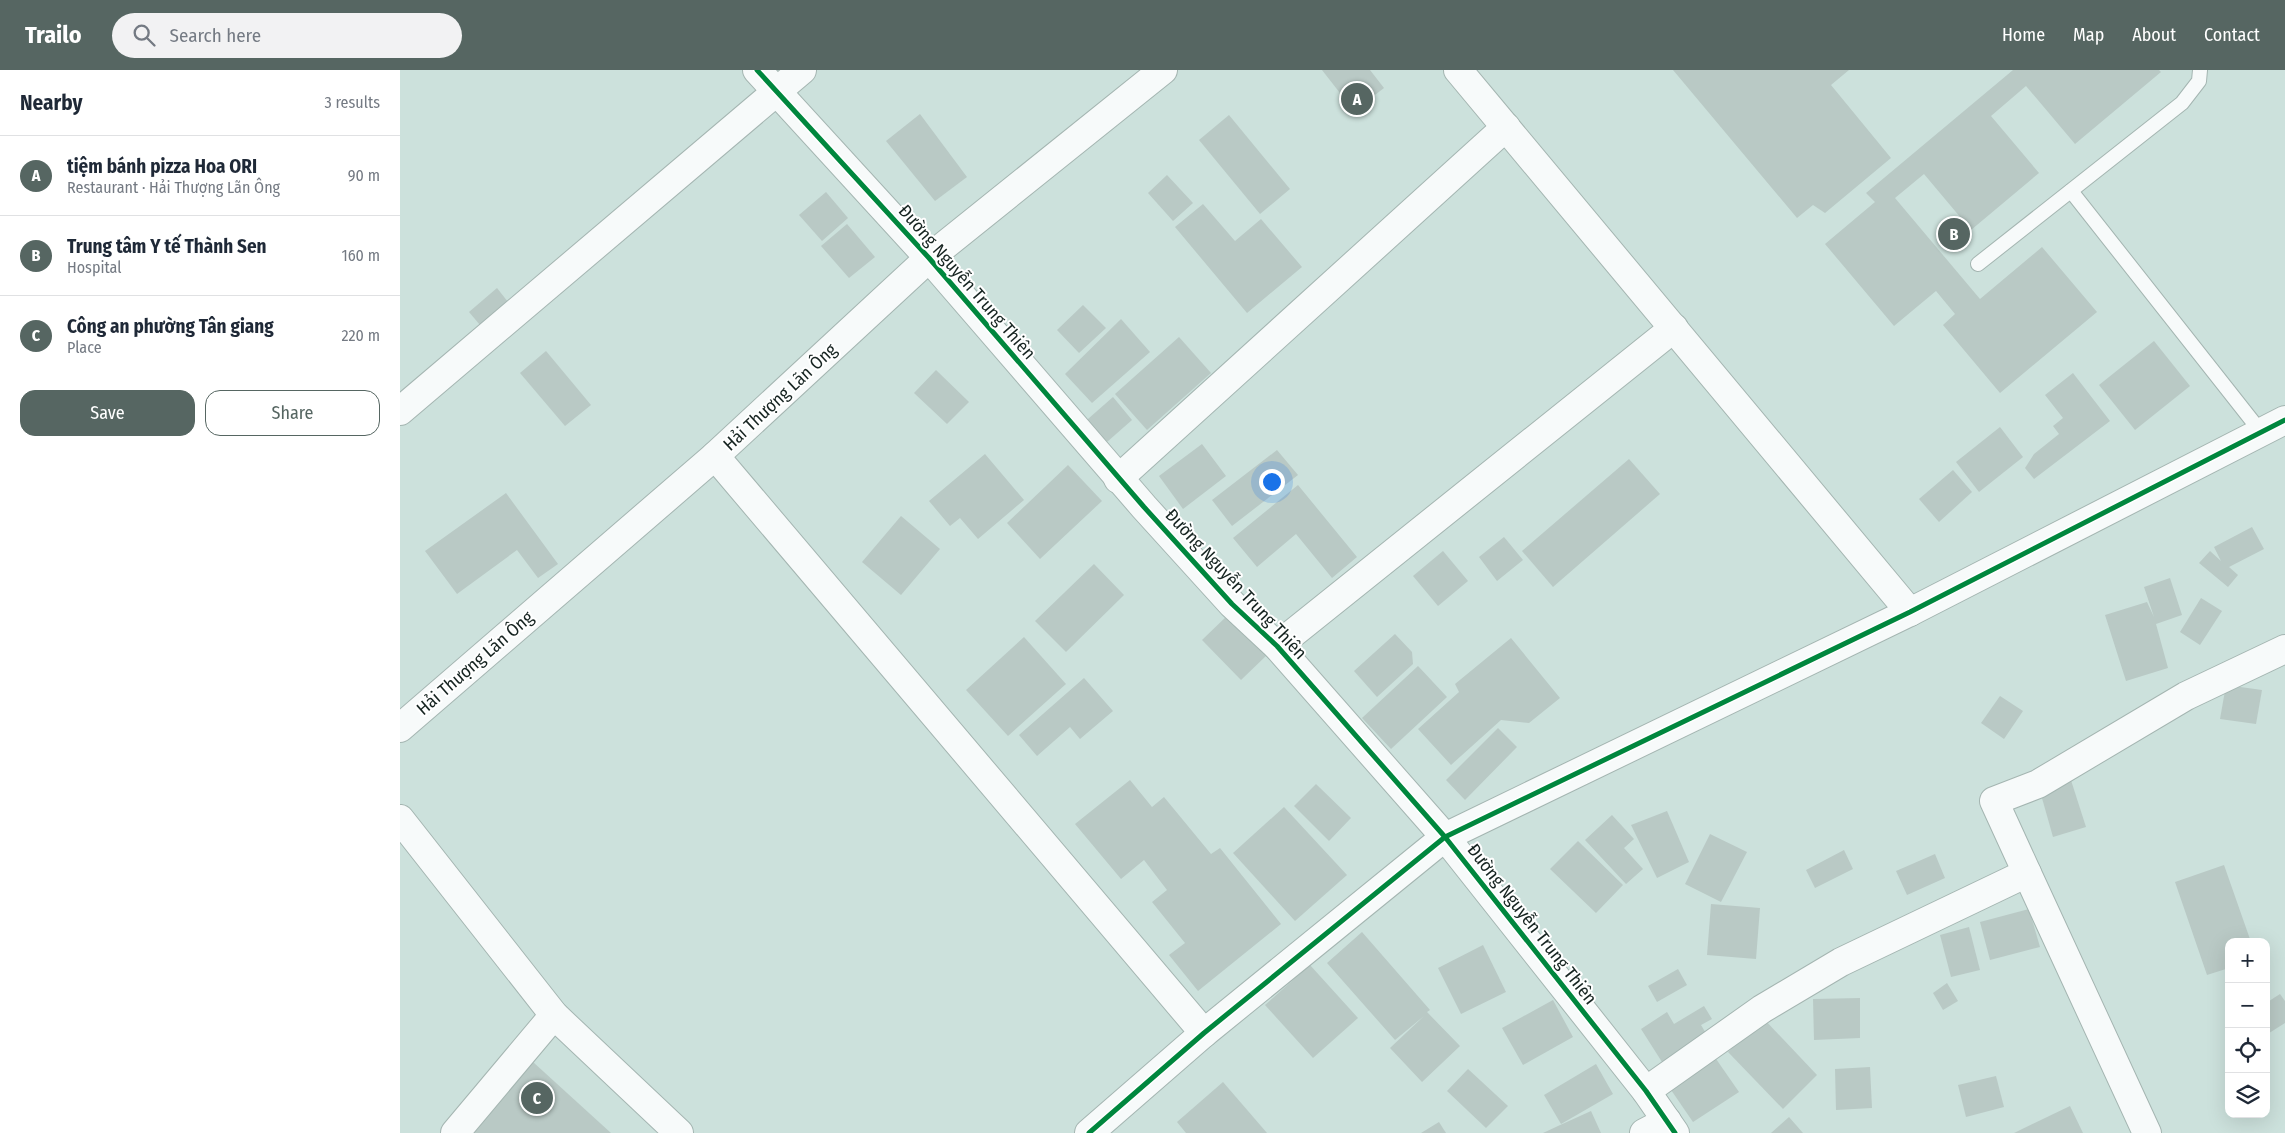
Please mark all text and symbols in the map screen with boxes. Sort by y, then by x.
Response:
search box [112,13,462,58]
text: Trailo [25,21,82,49]
icon: search [130,21,158,49]
text: Search here [170,24,261,47]
text: Home [2002,24,2045,46]
text: Map [2073,24,2104,46]
text: About [2132,24,2176,46]
text: Contact [2204,24,2260,46]
pin: A [1341,80,1373,118]
text: Nearby [20,90,82,116]
text: 3 results [324,93,380,112]
text: tiệm bánh pizza Hoa ORI [67,155,257,178]
text: A [32,166,40,185]
text: 90 m [348,166,380,185]
text: Restaurant · Hải Thượng Lãn Ông [67,178,280,197]
street label: Đường Nguyễn Trung Thiên [894,200,1040,364]
pin: B [1938,215,1970,253]
text: Trung tâm Y tế Thành Sen [67,235,267,258]
text: B [32,246,40,265]
text: 160 m [341,246,380,265]
text: Hospital [67,258,122,277]
text: Công an phường Tân giang [67,315,274,338]
text: C [32,326,40,345]
text: 220 m [341,326,380,345]
text: Place [67,338,102,357]
street label: Hải Thượng Lãn Ông [719,338,842,455]
button: Save [20,390,195,436]
button: Share [205,390,380,436]
your location [1259,469,1285,495]
street label: Đường Nguyễn Trung Thiên [1161,504,1311,664]
street label: Hải Thượng Lãn Ông [412,606,538,720]
street label: Đường Nguyễn Trung Thiên [1462,839,1602,1009]
map controls [2225,938,2270,1118]
button: + [2225,938,2270,983]
button: − [2225,983,2270,1028]
button: locate [2225,1028,2270,1073]
button: layers [2225,1073,2270,1118]
pin: C [521,1079,553,1117]

